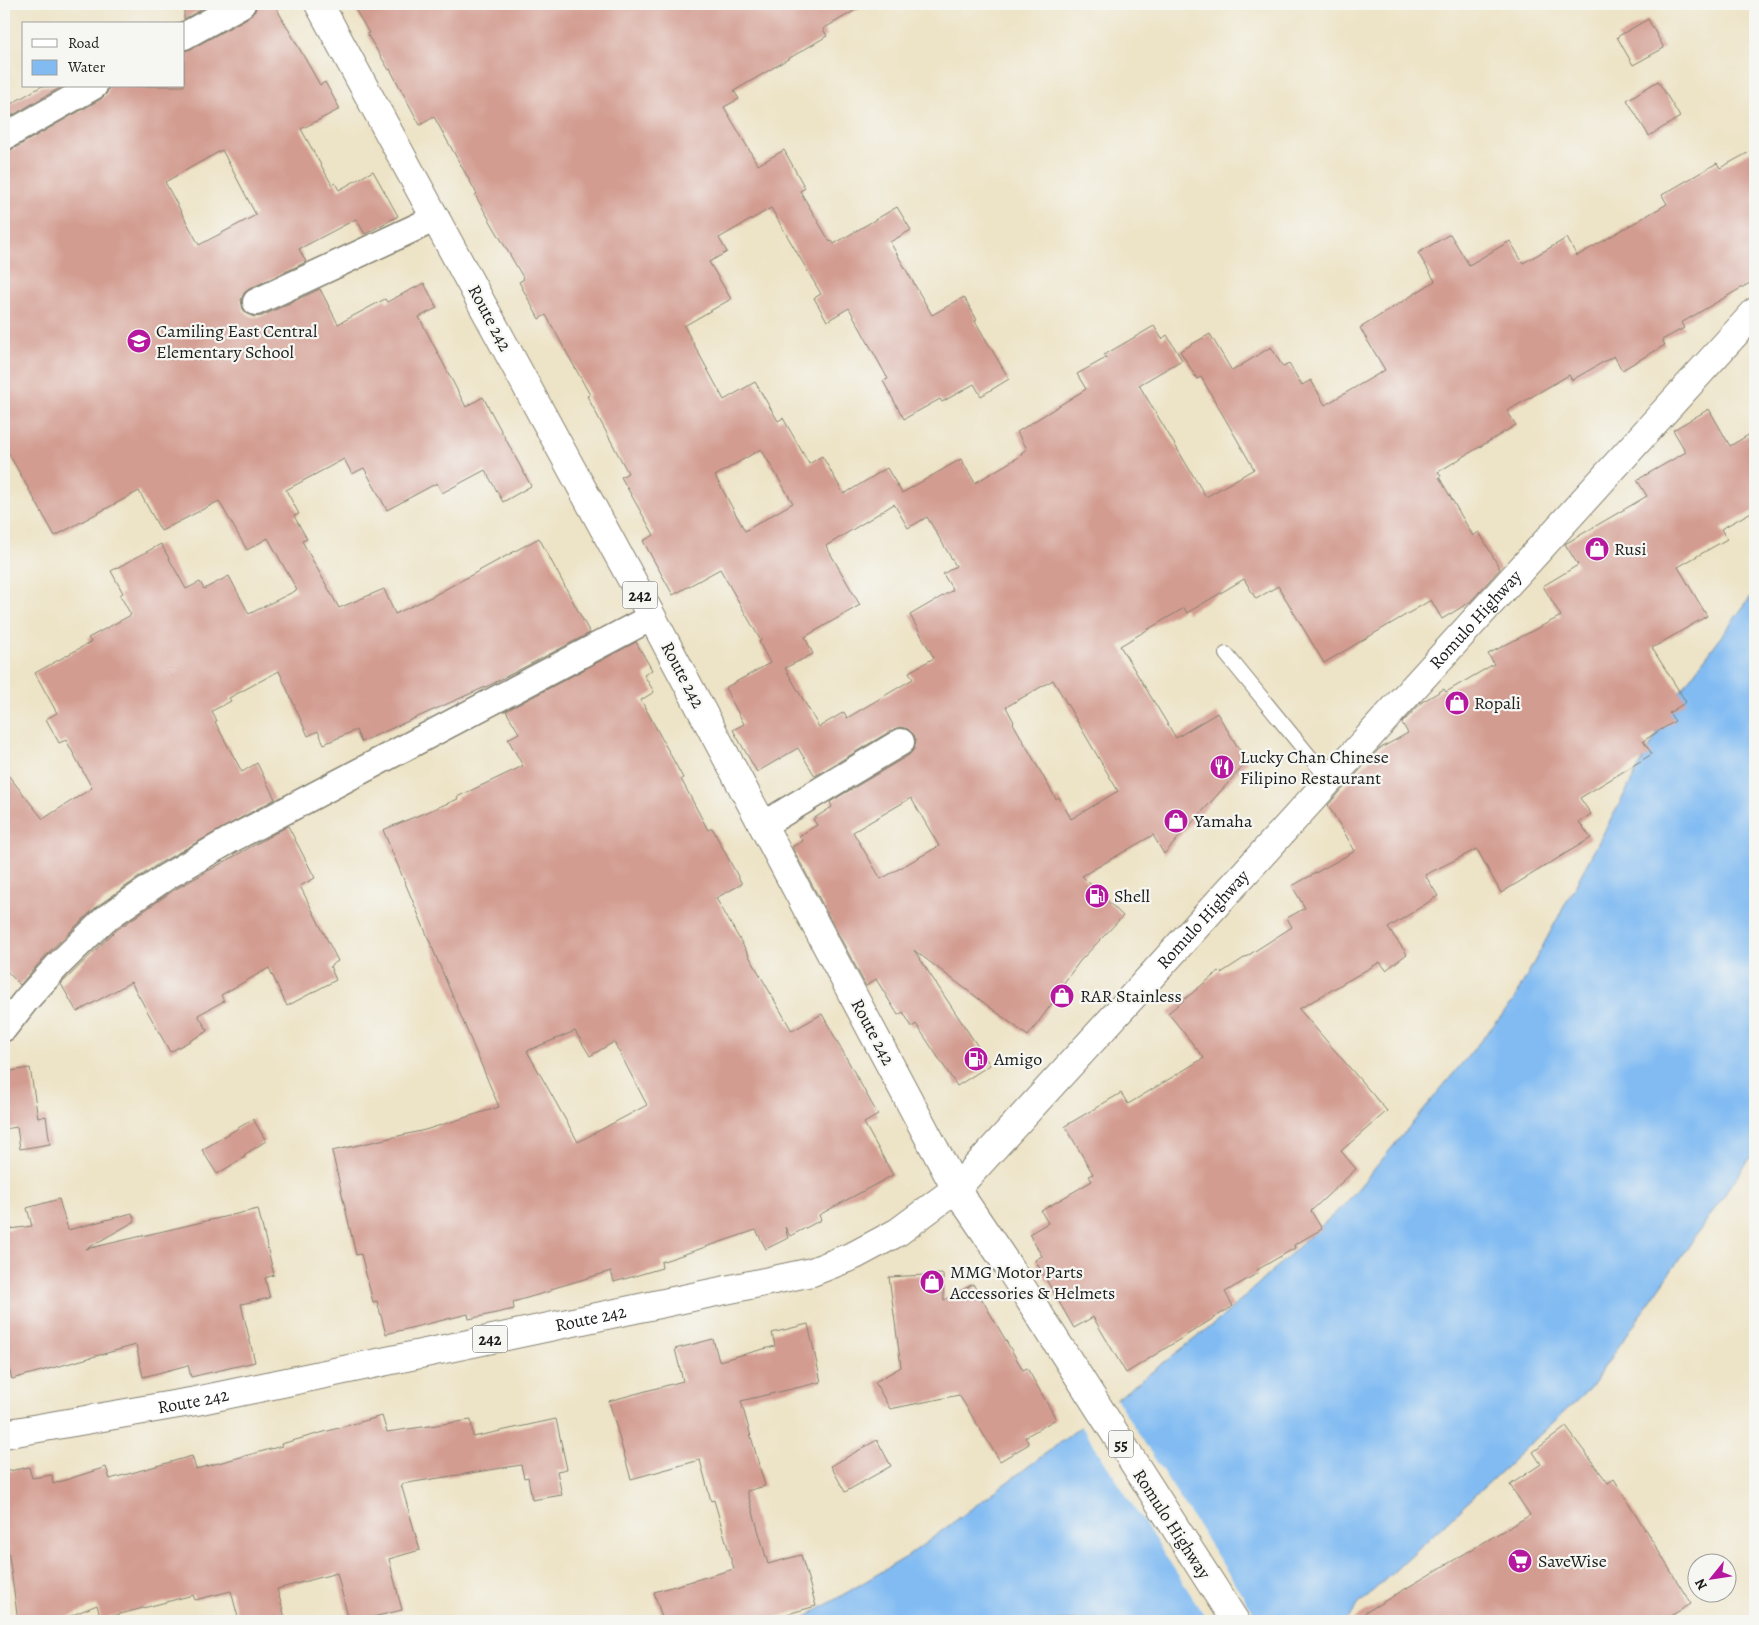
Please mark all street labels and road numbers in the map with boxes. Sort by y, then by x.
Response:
street label: Route 242 [463,281,518,356]
street label: Romulo Highway [1424,564,1527,674]
road number: 242 [622,582,658,608]
street label: Route 242 [656,638,711,713]
street label: Romulo Highway [1151,864,1255,974]
street label: Route 242 [846,995,901,1070]
street label: Route 242 [553,1299,629,1337]
road number: 242 [472,1326,508,1352]
street label: Route 242 [156,1382,231,1419]
road number: 55 [1108,1430,1134,1458]
street label: Romulo Highway [1128,1465,1217,1584]

